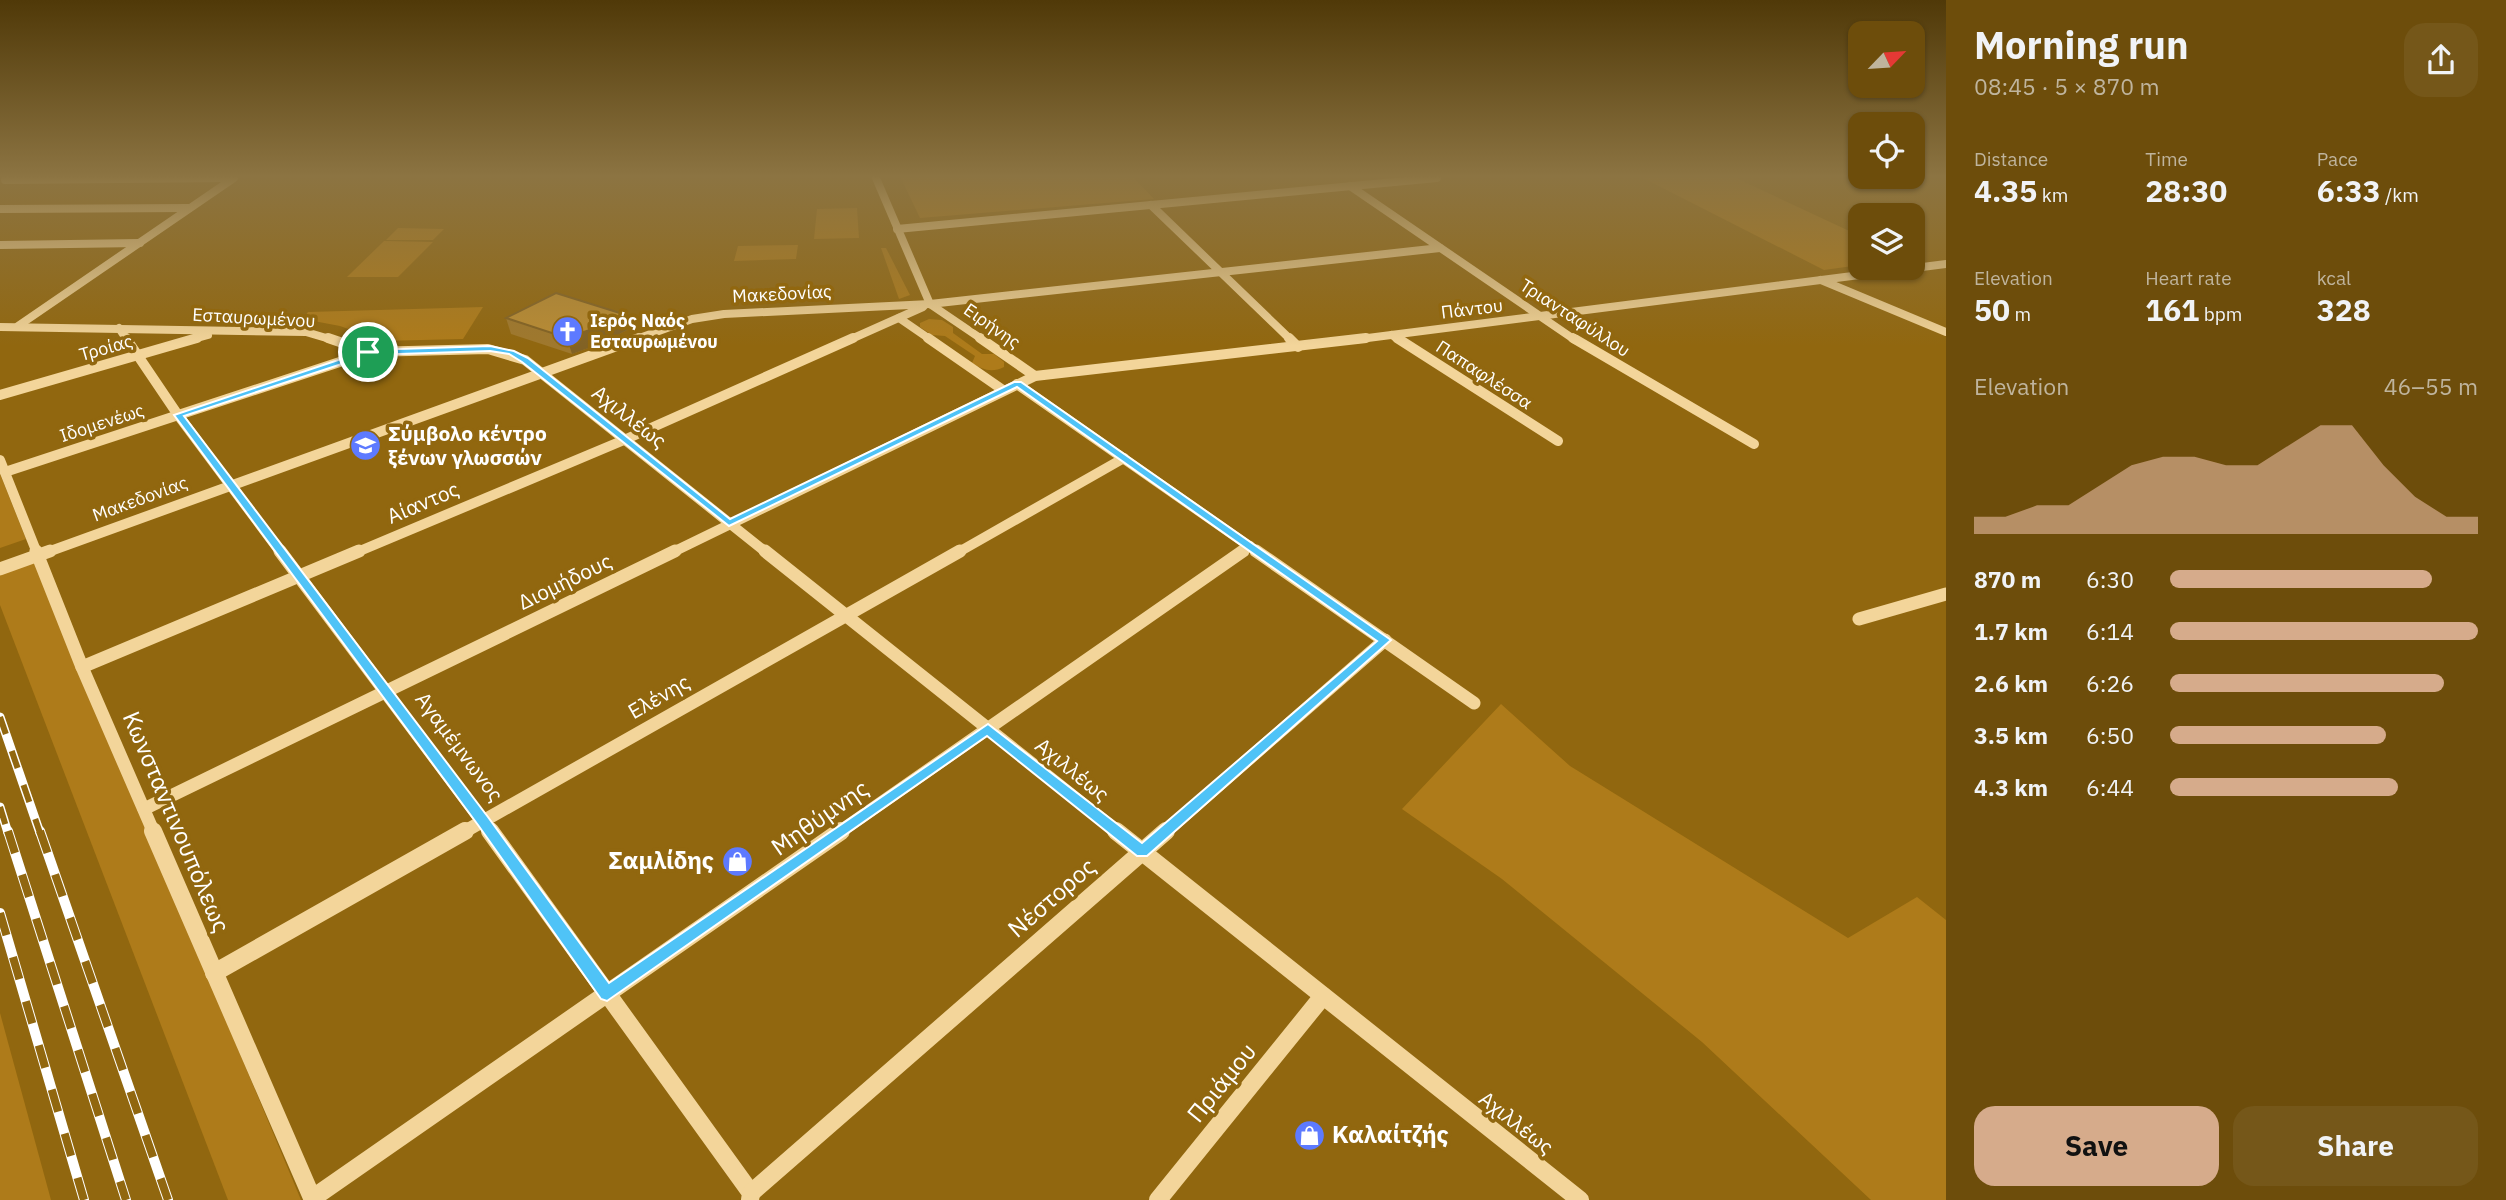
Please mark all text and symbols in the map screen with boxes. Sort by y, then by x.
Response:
text: Morning run [1974,20,2189,69]
north arrow [1848,21,1925,98]
map controls [1848,21,1925,280]
button: share [2404,23,2478,97]
text: 08:45 · 5 × 870 m [1974,71,2160,101]
button: locate [1848,112,1925,189]
text: Distance [1974,147,2048,171]
text: Time [2145,147,2188,171]
text: Pace [2317,147,2358,171]
text: 4.35 [1974,171,2037,210]
text: 28:30 [2145,171,2227,210]
text: 6:33 [2317,171,2381,210]
text: km [2037,183,2068,207]
text: /km [2381,183,2419,207]
button: layers [1848,203,1925,280]
text: Elevation [1974,266,2053,290]
text: Heart rate [2145,266,2232,290]
text: kcal [2317,266,2351,290]
street label: Τριανταφύλλου [1516,273,1635,362]
street label: Μακεδονίας [732,279,833,308]
text: 50 [1974,290,2010,329]
text: 161 [2145,290,2199,329]
text: 328 [2317,290,2371,329]
street label: Πάντου [1440,293,1504,324]
street label: Ειρήνης [959,298,1025,354]
text: m [2010,302,2031,326]
text: bpm [2199,302,2242,326]
street label: Εσταυρωμένου [192,303,316,332]
place label: Ιερός Ναός Εσταυρωμένου [590,309,718,353]
church icon: Ιερός Ναός Εσταυρωμένου [550,314,584,348]
pin [338,322,398,382]
street label: Τροίας [76,329,136,366]
icon: arrive [349,333,387,371]
street label: Παπαφλέσσα [1432,335,1537,414]
text: Elevation [1974,371,2069,401]
text: 46–55 m [2384,371,2478,401]
street label: Αχιλλέως [587,378,673,454]
street label: Ιδομενέως [57,398,147,447]
place label: Σύμβολο κέντρο ξένων γλωσσών [388,419,547,471]
school or university icon: Σύμβολο κέντρο ξένων γλωσσών [348,429,382,463]
street label: Μακεδονίας [89,471,191,526]
street label: Αίαντος [382,474,463,530]
street label: Διομήδους [513,546,616,616]
text: 870 m [1974,564,2041,594]
text: 6:30 [2086,564,2134,594]
text: 1.7 km [1974,616,2048,646]
text: 6:14 [2086,616,2134,646]
street label: Ελένης [623,667,694,725]
text: 2.6 km [1974,668,2048,698]
text: 6:26 [2086,668,2134,698]
street label: Αγαμέμνωνος [409,686,510,807]
street label: Κωνσταντινουπόλεως [116,706,238,937]
text: 3.5 km [1974,720,2048,750]
text: 6:50 [2086,720,2134,750]
street label: Αχιλλέως [1030,731,1115,808]
street label: Μηθύμνης [764,772,874,862]
text: 4.3 km [1974,772,2048,802]
text: 6:44 [2086,772,2134,802]
place label: Σαμλίδης [608,844,714,876]
shop icon: Σαμλίδης [720,844,754,878]
street label: Νέστορος [1001,850,1102,944]
street label: Πριάμου [1179,1036,1263,1129]
street label: Αχιλλέως [1474,1084,1560,1160]
button: Save [1974,1106,2219,1186]
button: Share [2233,1106,2478,1186]
shop icon: Καλαίτζής [1292,1118,1326,1152]
place label: Καλαίτζής [1332,1118,1449,1150]

